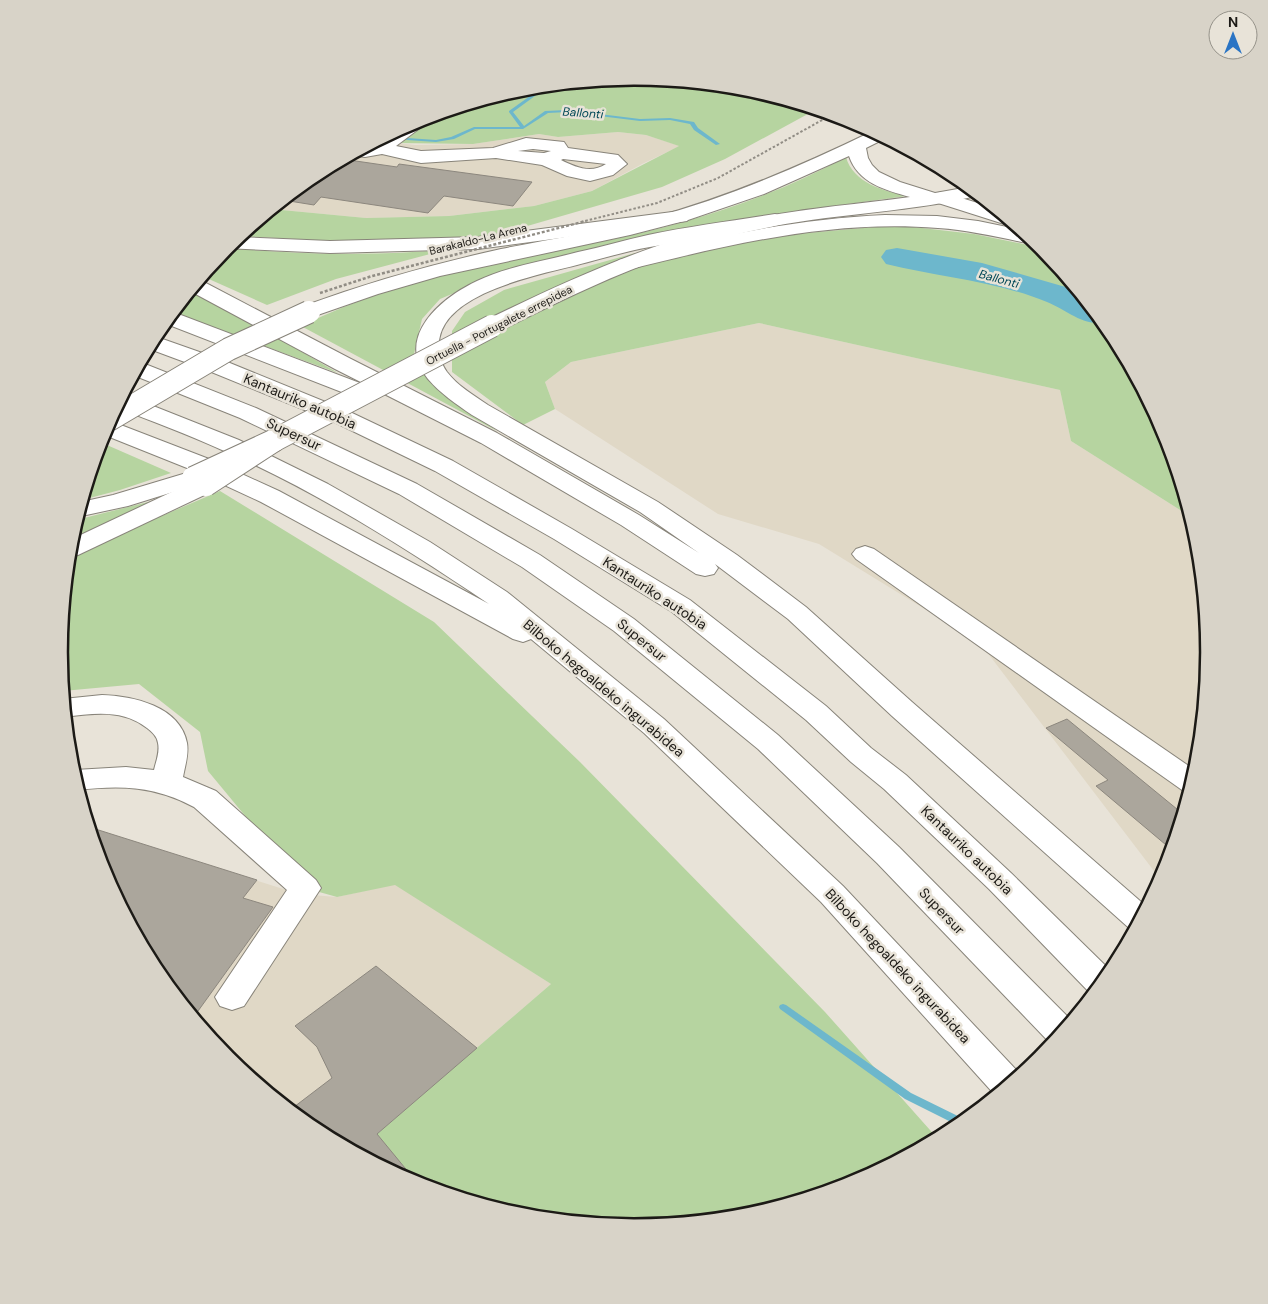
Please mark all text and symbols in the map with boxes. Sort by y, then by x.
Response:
north arrow [1208,10,1258,60]
text: N [1228,13,1238,31]
water label: Ballonti [562,104,605,122]
street label: Barakaldo-La Arena [428,220,528,258]
water label: Ballonti [977,266,1022,292]
street label: Ortuella - Portugalete errepidea [423,282,575,368]
street label: Kantauriko autobia [241,369,359,433]
street label: Supersur [264,414,324,454]
street label: Kantauriko autobia [599,553,711,633]
street label: Bilboko hegoaldeko ingurabidea [520,615,688,761]
street label: Supersur [614,615,670,665]
street label: Kantauriko autobia [917,802,1017,898]
street label: Supersur [915,884,969,938]
street label: Bilboko hegoaldeko ingurabidea [822,885,974,1047]

